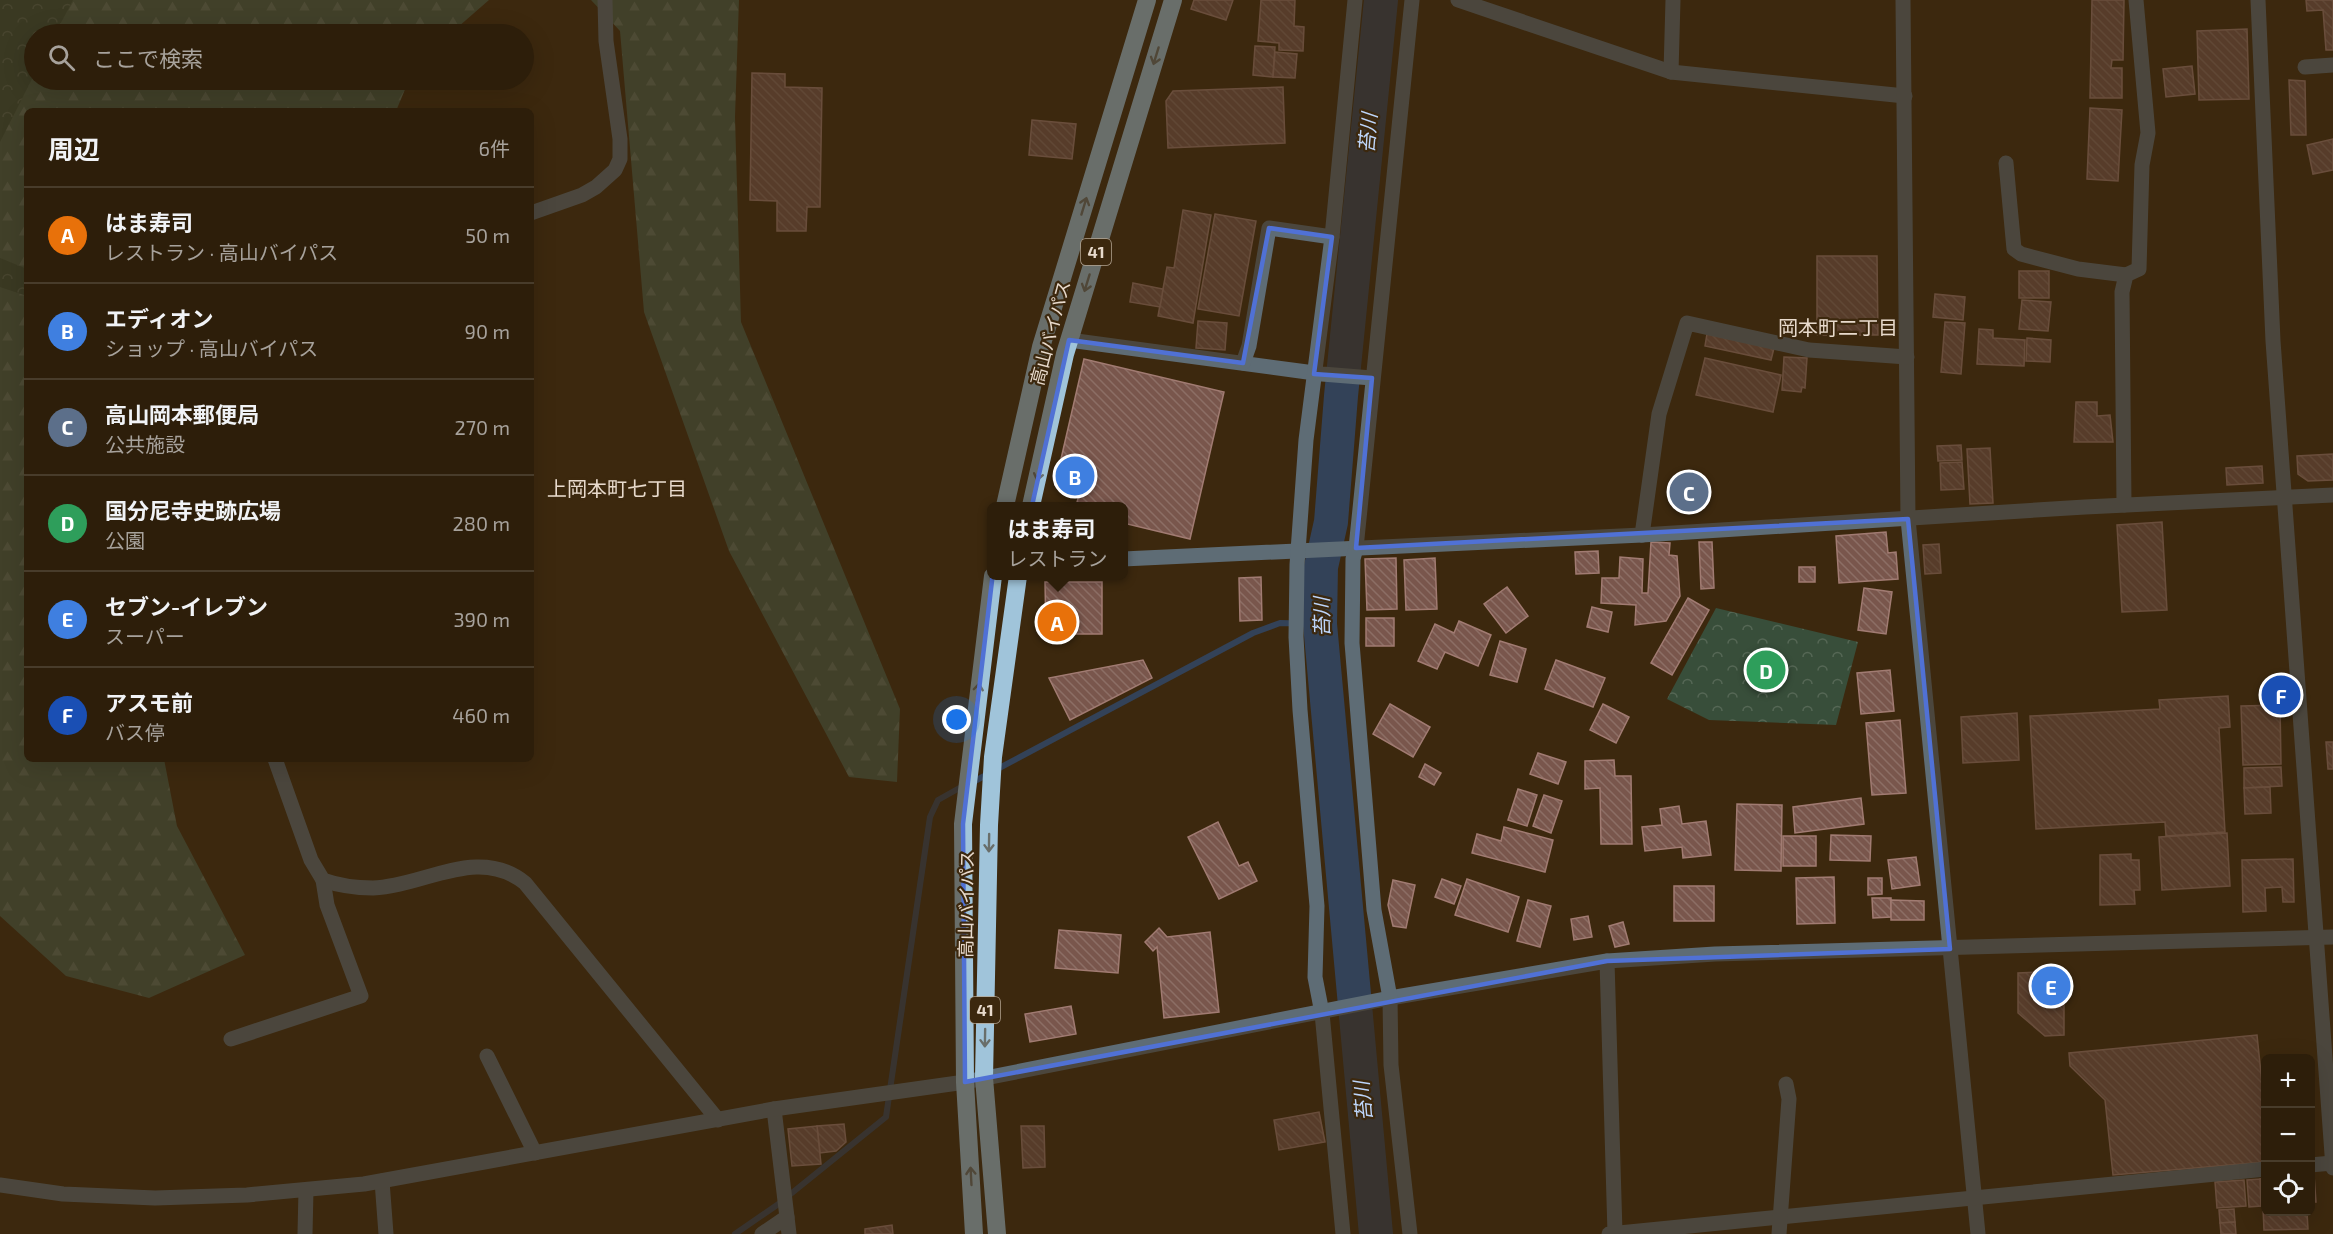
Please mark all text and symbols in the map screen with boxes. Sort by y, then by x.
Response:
search box [24,24,534,90]
icon: search [45,41,78,74]
text: ここで検索 [93,45,203,71]
one-way arrow [1150,46,1161,65]
water label: 苔川 [1353,110,1381,154]
text: 周辺 [48,133,100,164]
text: 6件 [479,136,510,160]
one-way arrow [1079,197,1090,216]
text: はま寿司 [105,209,193,235]
text: A [61,223,74,247]
text: 50 m [465,223,510,247]
road number: 41 [1081,239,1111,265]
text: レストラン · 高山バイパス [105,240,338,264]
one-way arrow [1081,273,1092,292]
street label: 高山バイパス [1025,278,1075,388]
text: エディオン [105,305,213,331]
district label: 岡本町二丁目 [1778,315,1898,339]
text: B [61,319,74,343]
text: 90 m [465,319,510,343]
text: ショップ · 高山バイパス [105,336,318,360]
text: 高山岡本郵便局 [105,401,259,427]
text: C [62,415,73,439]
text: 270 m [454,415,510,439]
text: 公共施設 [105,432,185,456]
pin: B [1056,454,1094,498]
one-way arrow [1033,461,1044,481]
pin: C [1670,470,1708,514]
district label: 上岡本町七丁目 [547,476,687,500]
text: 国分尼寺史跡広場 [105,497,281,523]
popup [987,502,1128,580]
text: D [61,511,74,535]
text: 280 m [453,511,510,535]
text: はま寿司 [1008,515,1096,541]
text: 公園 [105,528,145,552]
text: レストラン [1008,546,1108,570]
text: セブン-イレブン [105,593,268,619]
water label: 苔川 [1309,595,1333,637]
pin: A [1038,600,1076,644]
text: E [62,607,73,631]
text: 390 m [453,607,510,631]
text: スーパー [105,624,185,648]
pin: D [1746,648,1786,692]
pin: F [2262,672,2300,718]
one-way arrow [973,683,984,703]
text: アスモ前 [105,689,193,715]
text: F [62,703,73,727]
text: 460 m [452,703,510,727]
your location [942,705,971,734]
text: バス停 [105,720,165,744]
one-way arrow [983,833,995,853]
street label: 高山バイパス [954,850,978,958]
pin: E [2032,964,2070,1008]
road number: 41 [970,997,1000,1023]
one-way arrow [979,1028,990,1048]
map controls [2261,1054,2315,1216]
button: + [2261,1054,2315,1108]
water label: 苔川 [1348,1078,1376,1122]
button: − [2261,1108,2315,1162]
button: locate [2261,1162,2315,1216]
one-way arrow [965,1166,976,1186]

